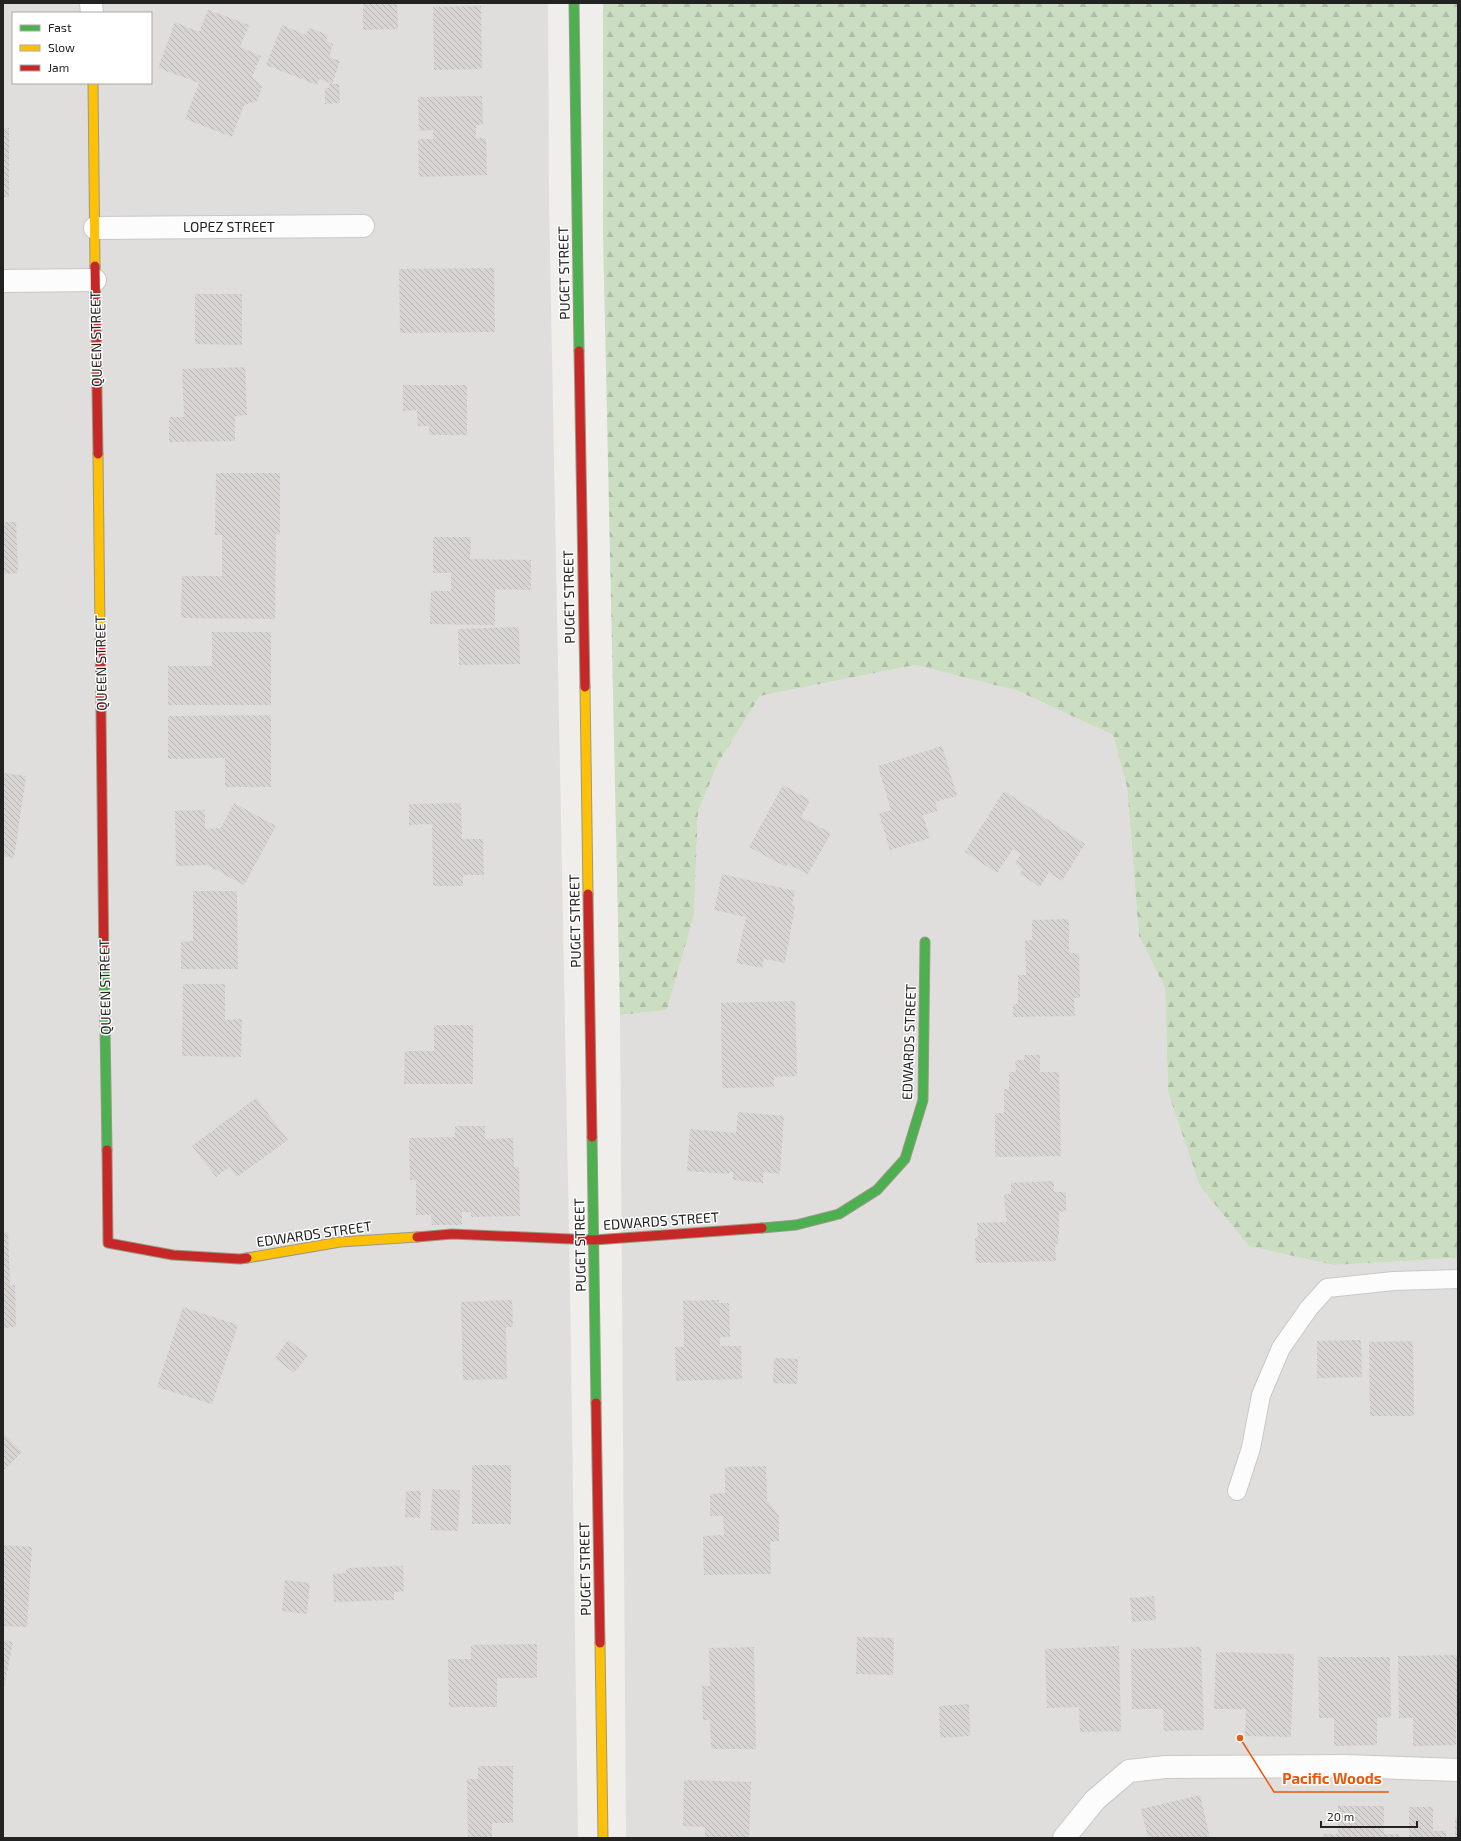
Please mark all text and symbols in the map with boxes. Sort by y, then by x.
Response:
legend [12,12,152,84]
text: Fast [48,20,72,34]
text: Slow [48,40,75,54]
text: Jam [48,60,69,74]
street label: LOPEZ STREET [183,218,275,235]
street label: PUGET STREET [554,226,573,320]
street label: QUEEN STREET [86,291,105,387]
street label: PUGET STREET [559,550,578,644]
street label: QUEEN STREET [91,615,110,711]
street label: PUGET STREET [565,874,584,968]
street label: QUEEN STREET [95,939,114,1035]
street label: EDWARDS STREET [898,984,919,1100]
street label: PUGET STREET [570,1198,589,1292]
street label: EDWARDS STREET [602,1208,720,1233]
street label: EDWARDS STREET [255,1217,373,1250]
street label: PUGET STREET [575,1522,594,1616]
callout: Pacific Woods [1274,1765,1389,1792]
text: Pacific Woods [1282,1769,1382,1787]
scale bar [1321,1803,1417,1829]
text: 20 m [1327,1809,1354,1823]

